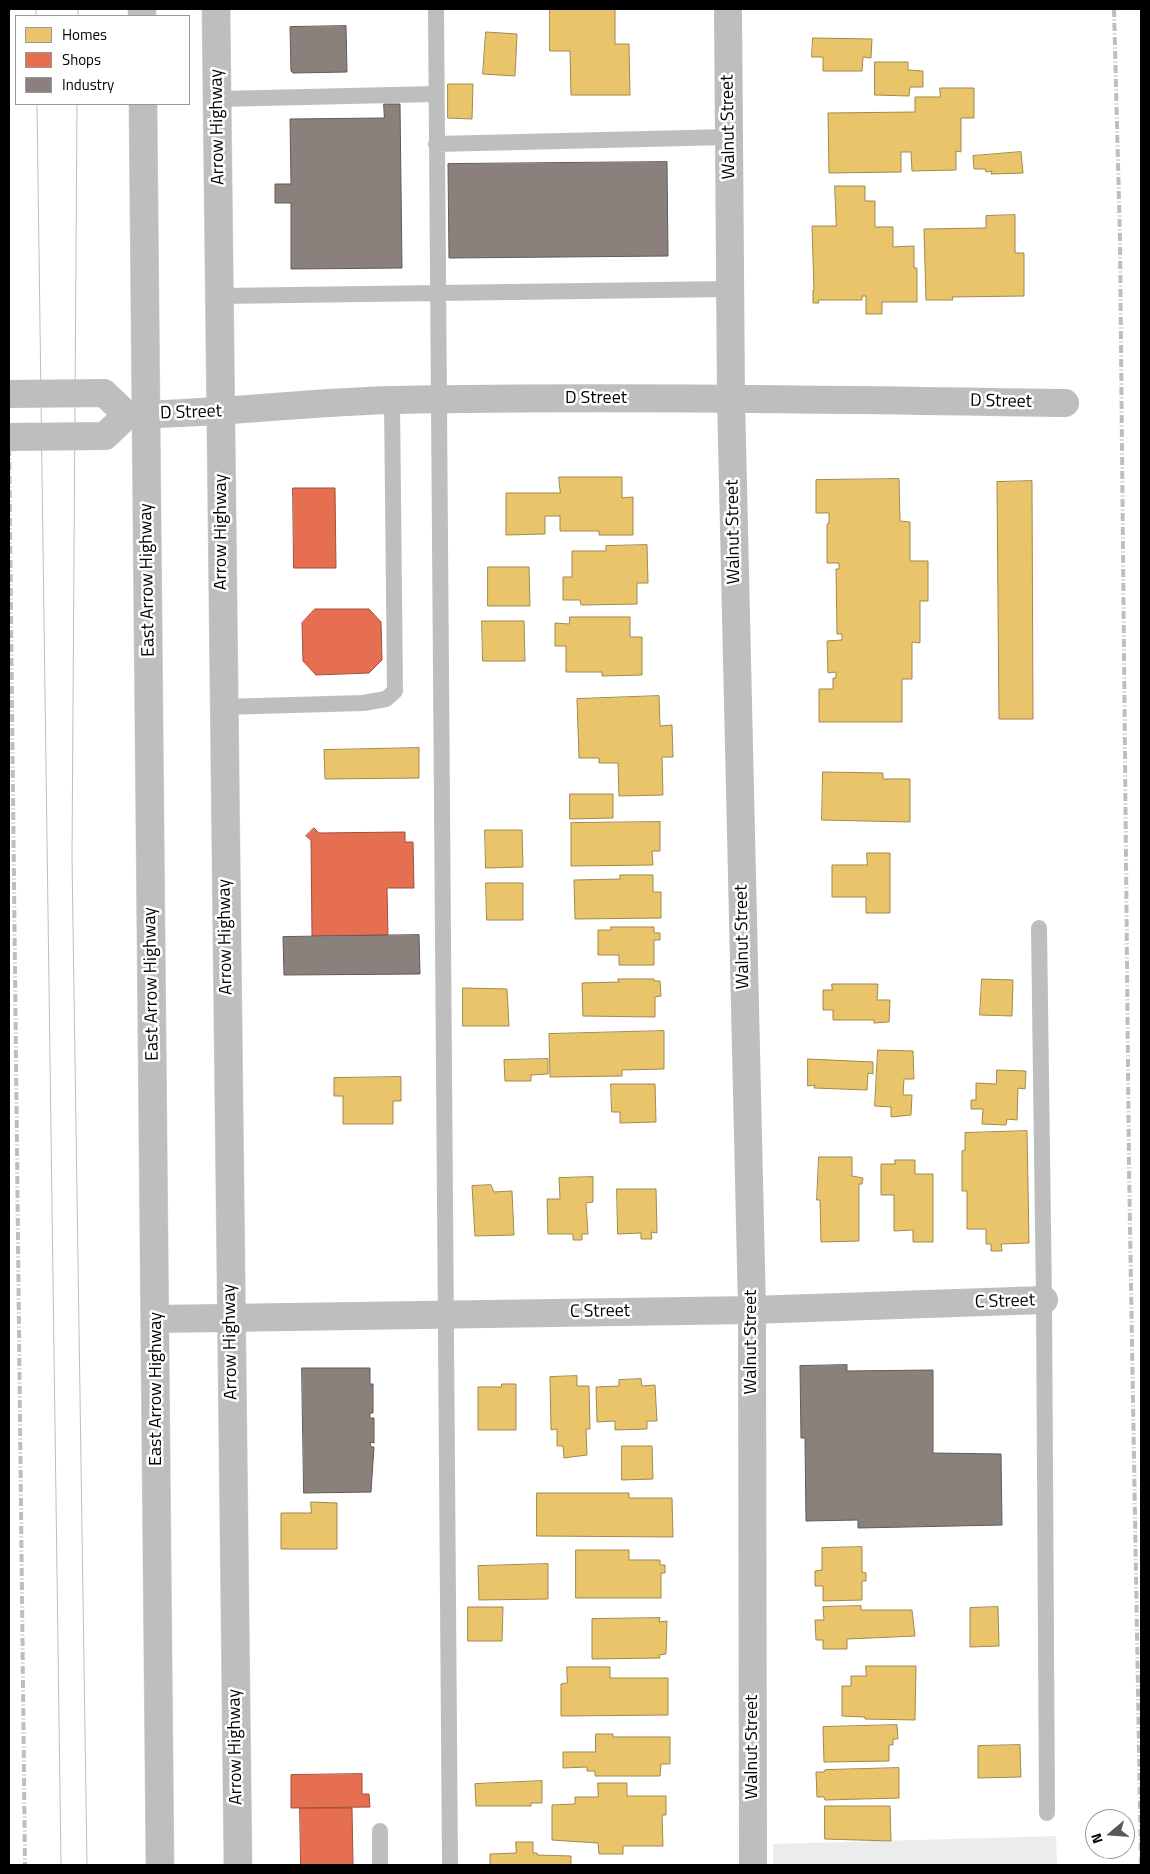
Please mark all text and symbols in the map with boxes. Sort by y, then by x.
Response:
legend [15,15,190,105]
text: Homes [62,23,107,46]
text: Shops [62,48,101,71]
street label: Arrow Highway [206,69,230,185]
text: Industry [62,73,114,96]
street label: Walnut Street [717,74,741,180]
street label: D Street [565,388,627,410]
street label: D Street [970,391,1032,413]
street label: D Street [160,401,222,425]
street label: Arrow Highway [211,474,233,590]
street label: Walnut Street [722,479,746,585]
street label: East Arrow Highway [136,503,160,657]
street label: Arrow Highway [214,879,238,995]
street label: Walnut Street [731,884,755,990]
street label: East Arrow Highway [140,907,164,1061]
street label: Arrow Highway [219,1284,243,1400]
street label: Walnut Street [741,1290,763,1394]
street label: C Street [975,1290,1035,1314]
street label: C Street [570,1301,630,1323]
street label: East Arrow Highway [146,1312,168,1466]
street label: Arrow Highway [224,1689,248,1805]
street label: Walnut Street [742,1695,764,1799]
north arrow [1085,1809,1135,1859]
text: N [1085,1831,1108,1846]

